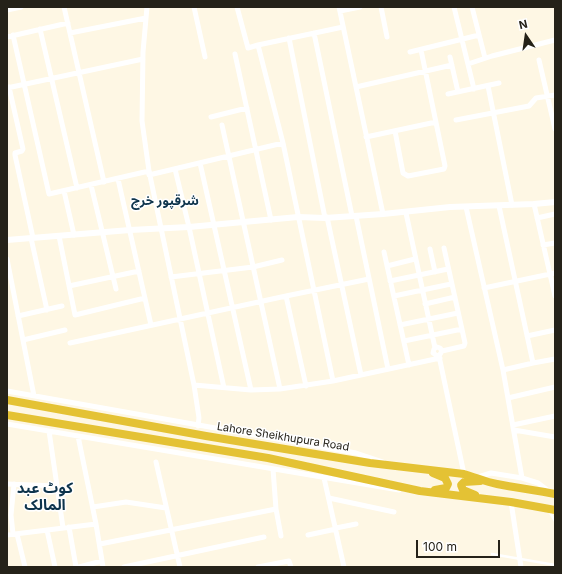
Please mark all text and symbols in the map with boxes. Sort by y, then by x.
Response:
north arrow [506,16,546,56]
text: N [518,17,529,32]
district label: شرقپور خرچ [131,193,199,209]
street label: Lahore Sheikhupura Road [216,420,350,454]
district label: کوٹ عبد المالک [17,479,73,514]
scale bar [418,532,502,558]
text: 100 m [423,539,457,554]

